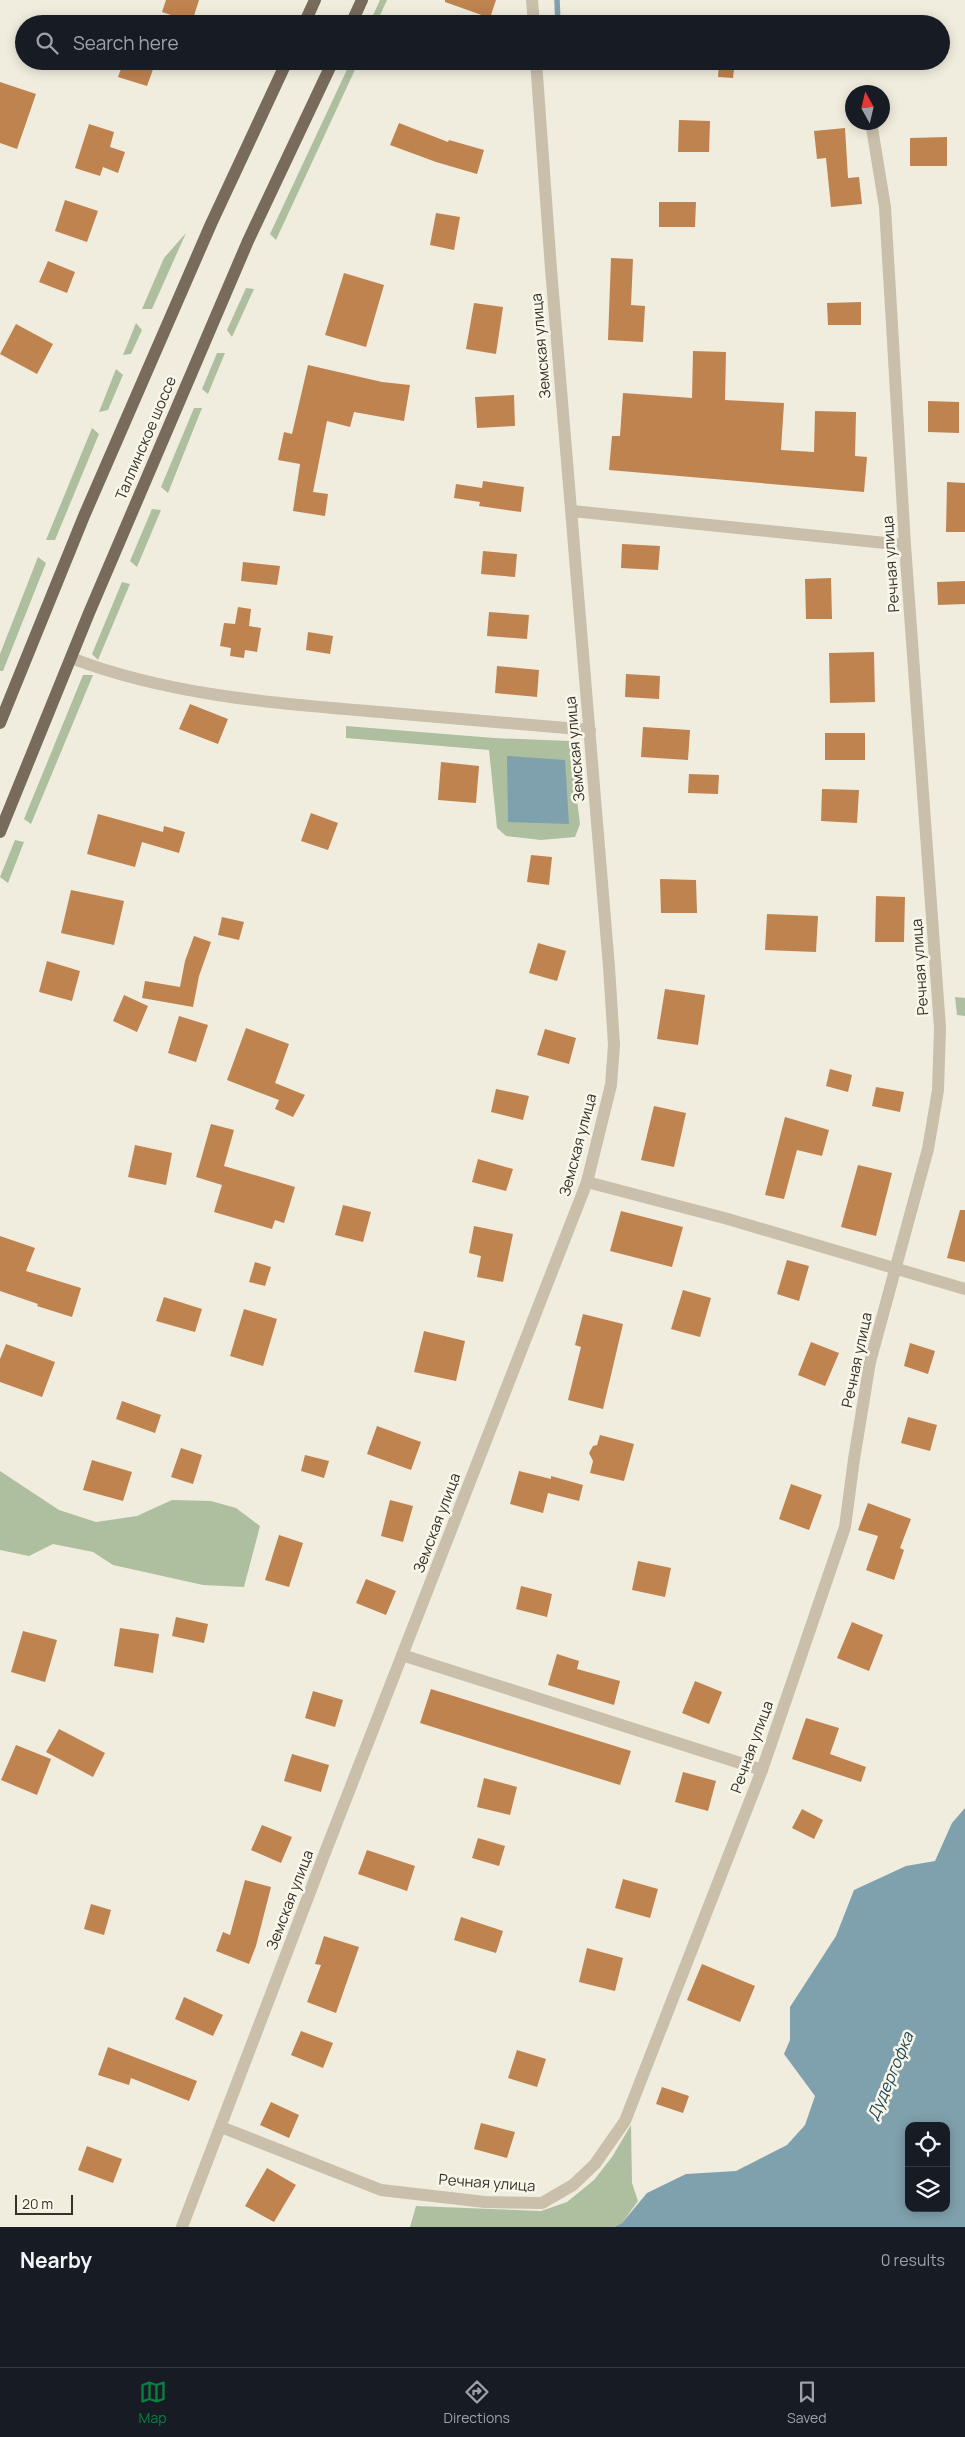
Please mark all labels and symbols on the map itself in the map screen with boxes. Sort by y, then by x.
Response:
north arrow [845,85,890,130]
street label: Земская улица [525,293,556,400]
street label: Таллинское шоссе [110,372,181,503]
street label: Речная улица [877,515,904,613]
street label: Земская улица [559,696,590,803]
street label: Речная улица [906,918,933,1016]
street label: Земская улица [554,1091,601,1199]
street label: Речная улица [836,1310,877,1409]
street label: Земская улица [408,1470,465,1576]
street label: Речная улица [725,1698,778,1796]
street label: Земская улица [261,1847,318,1953]
water label: Дудергофка [862,2028,919,2123]
street label: Речная улица [438,2169,536,2196]
scale bar [15,2192,72,2215]

